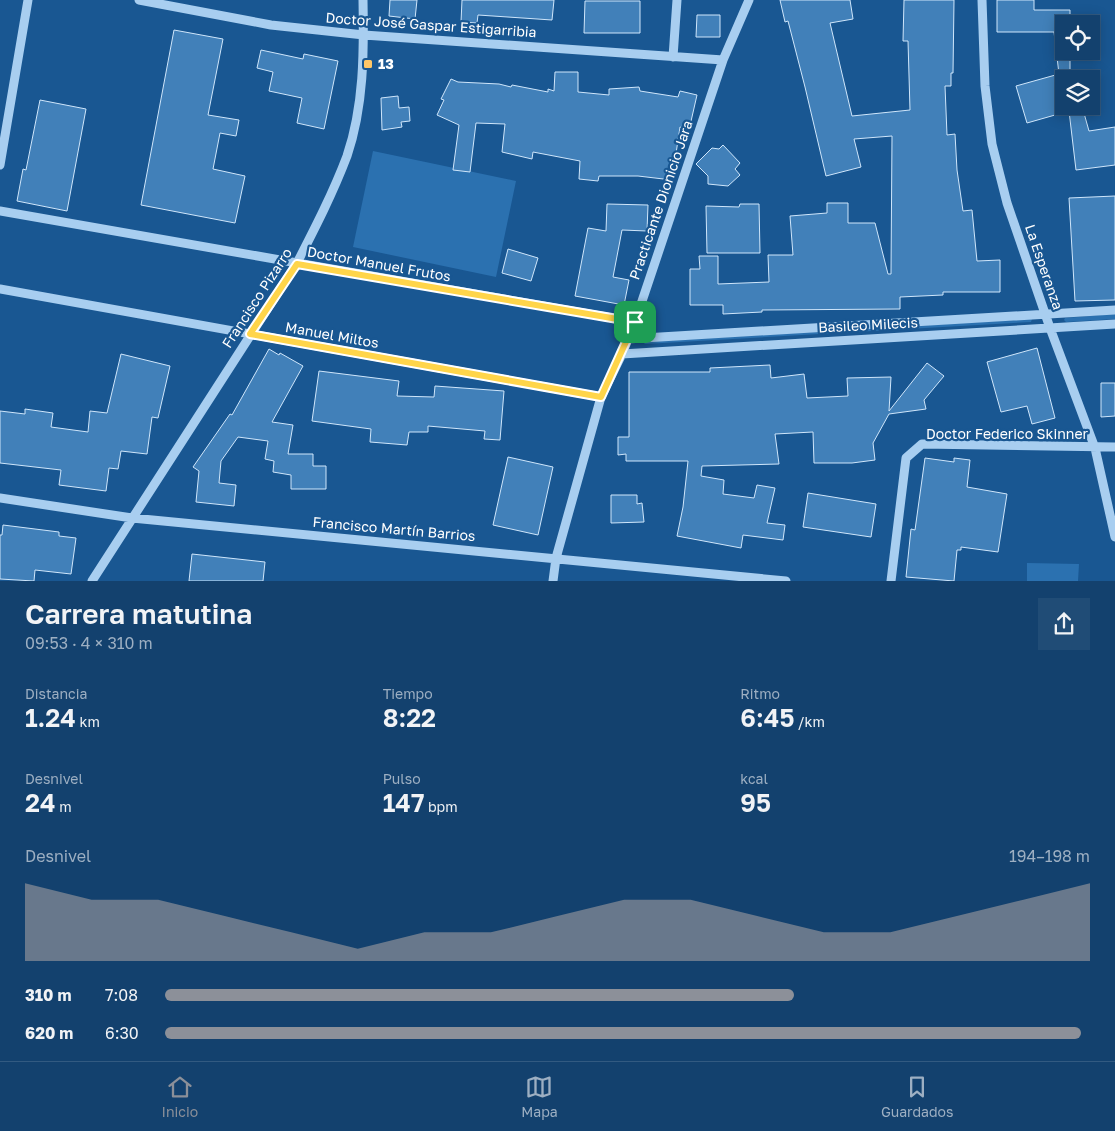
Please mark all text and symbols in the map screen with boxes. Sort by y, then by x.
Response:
street label: Doctor José Gaspar Estigarribia [325,9,537,40]
map controls [1055,15,1100,115]
button: locate [1055,15,1100,60]
place label: 13 [378,55,394,72]
marker: 13 [362,58,374,70]
button: layers [1055,70,1100,115]
street label: Practicante Dionicio Jara [625,118,696,282]
street label: La Esperanza [1022,222,1067,312]
street label: Doctor Manuel Frutos [306,242,452,285]
street label: Francisco Pizarro [218,245,295,351]
pin [614,301,656,343]
icon: arrive [621,308,649,336]
street label: Basileo Milecis [818,313,918,336]
street label: Manuel Miltos [284,318,380,351]
street label: Doctor Federico Skinner [926,425,1089,442]
street label: Francisco Martín Barrios [312,513,476,544]
text: Carrera matutina [25,597,252,630]
button: share [1038,598,1090,650]
text: 09:53 · 4 × 310 m [25,633,153,653]
text: Distancia [25,685,87,702]
text: Tiempo [383,685,433,702]
text: Ritmo [740,685,780,702]
text: 1.24 [25,702,76,733]
text: 8:22 [383,702,436,733]
text: 6:45 [740,702,794,733]
text: km [76,713,100,730]
text: /km [794,713,825,730]
text: Desnivel [25,770,83,787]
text: Pulso [383,770,421,787]
text: kcal [740,770,768,787]
text: 24 [25,787,56,818]
text: 147 [383,787,424,818]
text: 95 [740,787,771,818]
text: m [56,798,72,815]
text: bpm [424,798,458,815]
text: Desnivel [25,846,91,866]
text: 194–198 m [1009,846,1090,866]
text: 310 m [25,985,71,1005]
text: 7:08 [105,985,138,1005]
text: 620 m [25,1023,73,1043]
text: 6:30 [105,1023,139,1043]
tab: Inicio [162,1073,198,1120]
tab: Mapa [521,1073,558,1120]
tab: Guardados [881,1073,953,1120]

